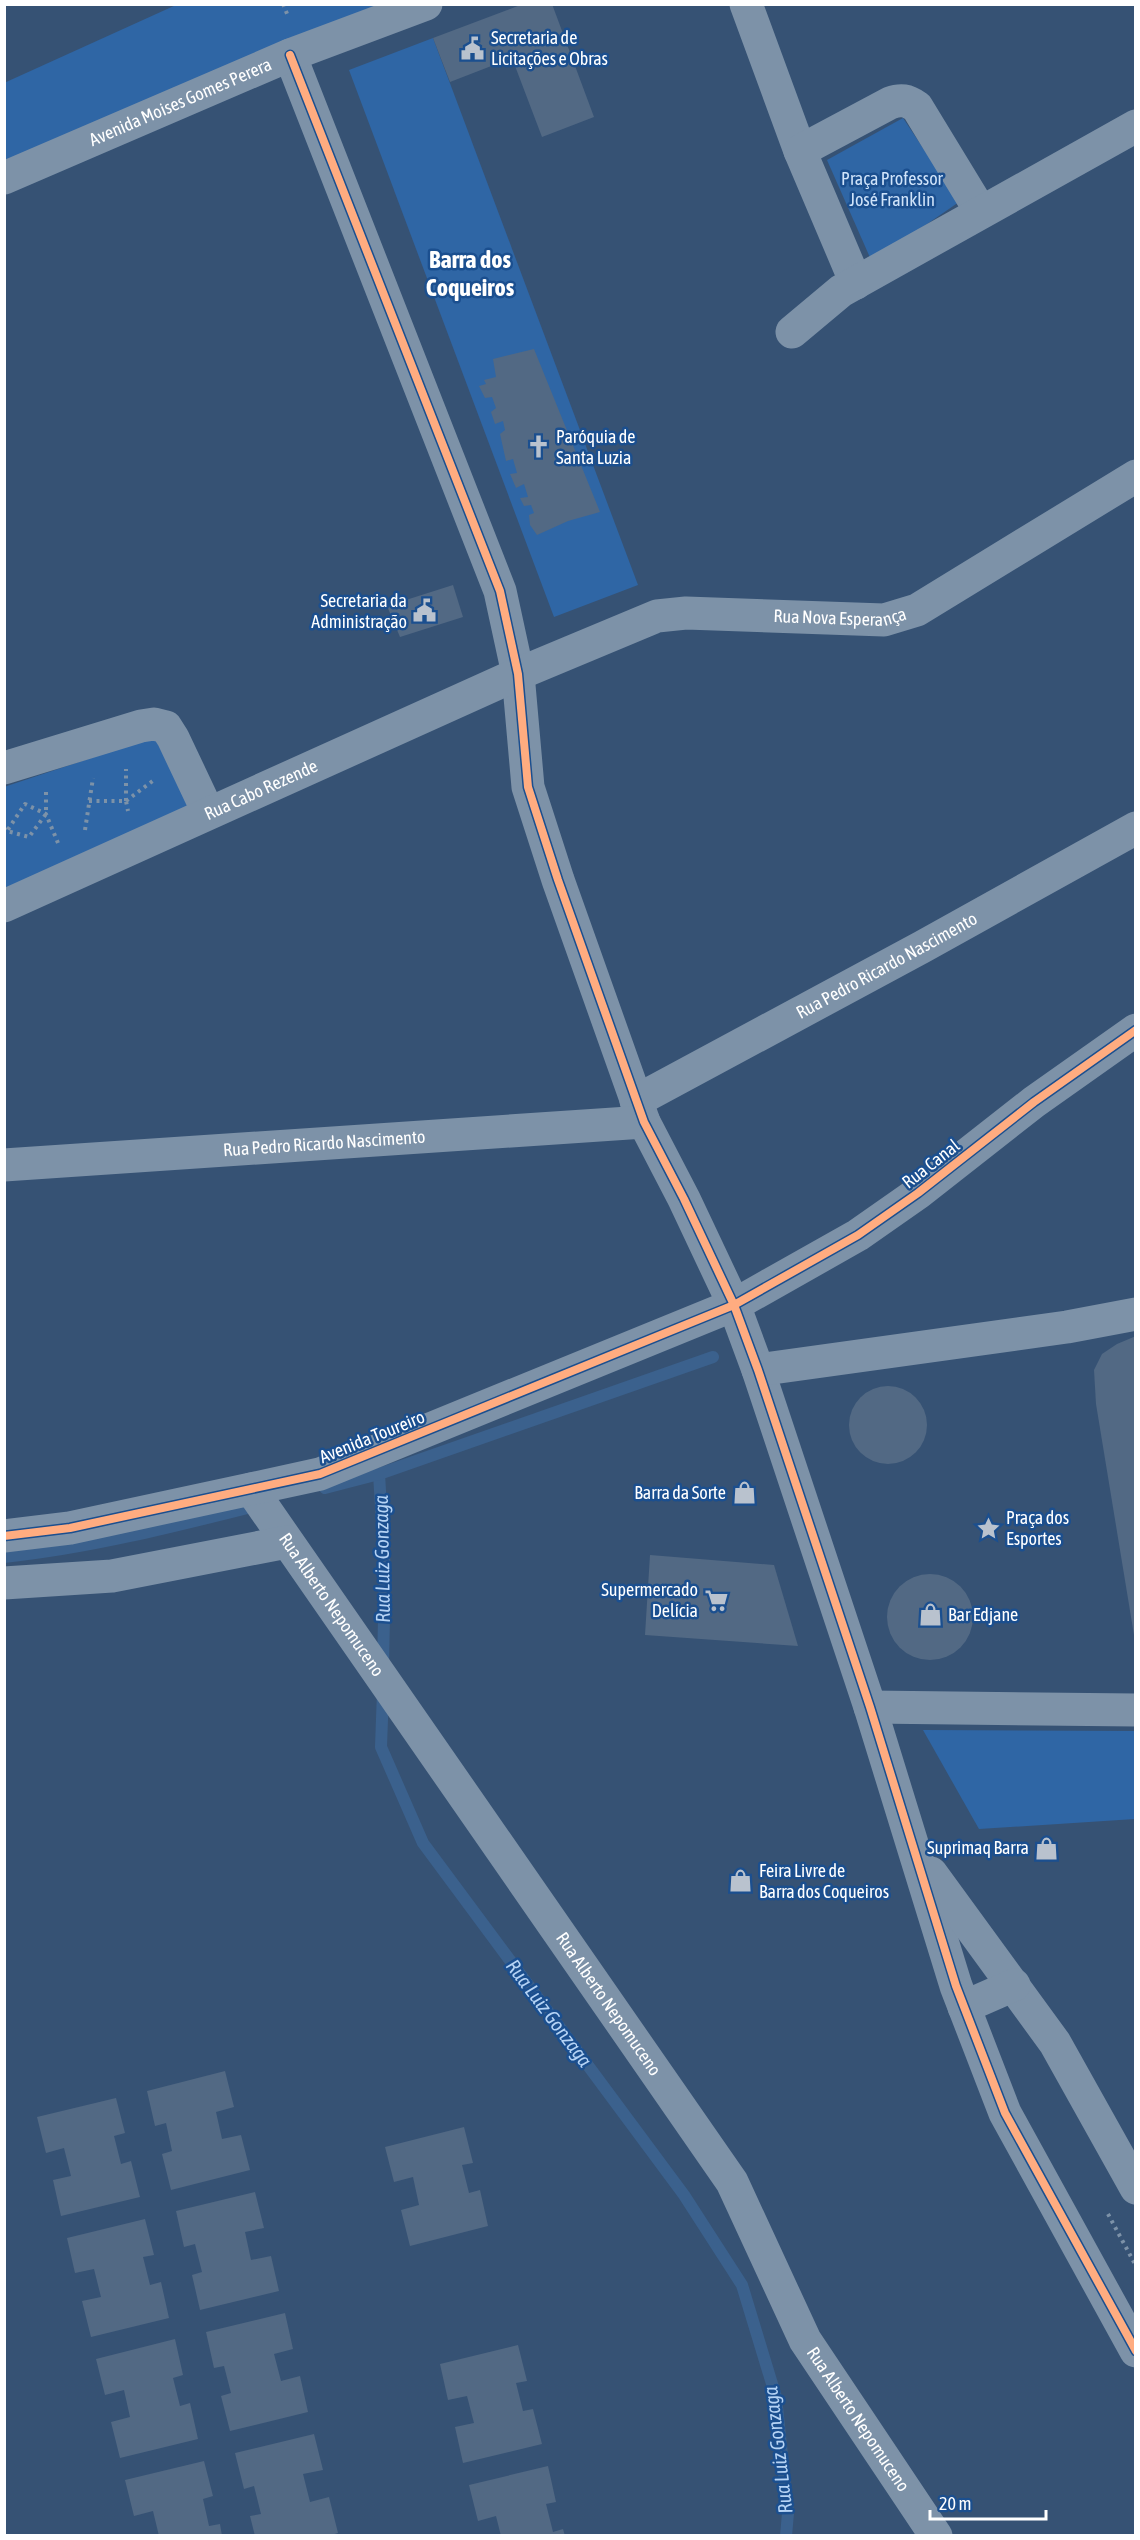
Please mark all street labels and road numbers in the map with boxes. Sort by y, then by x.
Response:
street label: Avenida Moises Gomes Perera [86,53,274,150]
street label: Rua Nova Esperança [773,603,909,630]
street label: Rua Cabo Rezende [201,755,321,824]
street label: Rua Pedro Ricardo Nascimento [793,908,981,1023]
street label: Rua Pedro Ricardo Nascimento [222,1126,426,1160]
street label: Rua Canal [898,1135,964,1192]
street label: Avenida Toureiro [316,1406,428,1467]
street label: Rua Alberto Nepomuceno [275,1529,389,1680]
street label: Rua Alberto Nepomuceno [552,1928,666,2079]
street label: Rua Alberto Nepomuceno [803,2343,914,2495]

